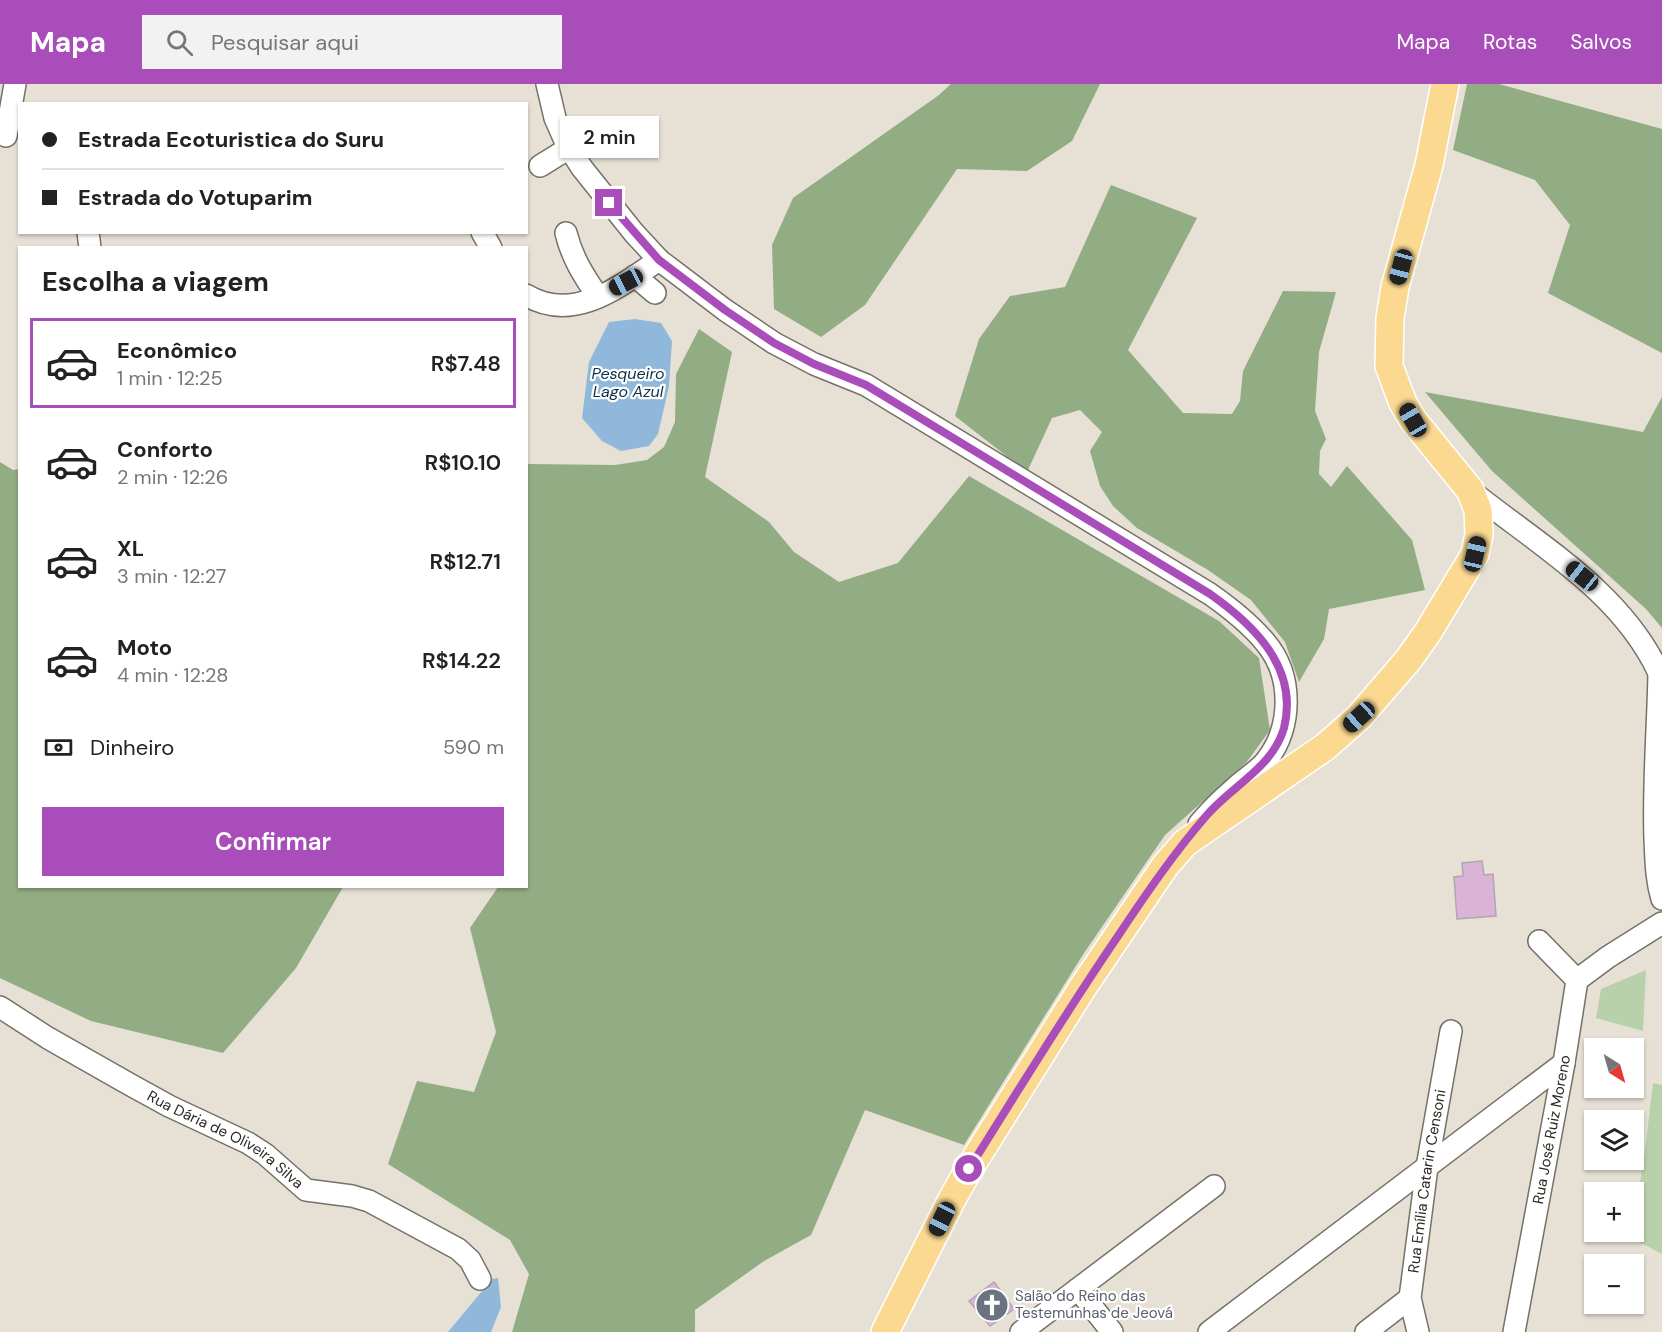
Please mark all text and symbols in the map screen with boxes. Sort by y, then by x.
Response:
search box [142,15,562,69]
text: Mapa [30,24,106,61]
icon: search [163,26,196,59]
text: Pesquisar aqui [211,28,359,57]
text: Mapa [1396,28,1450,56]
text: Rotas [1483,28,1537,56]
text: Salvos [1570,28,1632,56]
callout: 2 min [560,116,658,158]
text: 2 min [583,124,636,150]
text: Estrada Ecoturistica do Suru [78,125,384,154]
text: Estrada do Votuparim [78,183,312,212]
route end [595,189,622,216]
car [1388,247,1414,287]
text: Escolha a viagem [42,264,269,299]
car [606,266,646,298]
icon: car [45,336,99,390]
text: Econômico [117,336,237,365]
text: R$7.48 [431,349,501,378]
water label: Pesqueiro Lago Azul [591,363,665,402]
text: 1 min · 12:25 [117,365,223,391]
car [1396,400,1430,440]
icon: car [45,435,99,489]
text: Conforto [117,435,213,464]
text: R$10.10 [425,448,501,477]
text: 2 min · 12:26 [117,464,228,490]
icon: car [45,534,99,588]
text: XL [117,534,144,563]
car [1462,534,1488,574]
text: R$12.71 [430,547,501,576]
car [1562,558,1602,594]
text: 3 min · 12:27 [117,563,227,589]
icon: car [45,633,99,687]
text: Moto [117,633,172,662]
text: R$14.22 [422,646,501,675]
text: 4 min · 12:28 [117,662,228,688]
car [1340,698,1378,736]
icon: cash [42,731,75,764]
text: Dinheiro [90,733,174,762]
text: 590 m [443,734,504,760]
button: Confirmar [42,807,504,876]
north arrow [1584,1038,1644,1098]
map controls [1584,1038,1644,1314]
street label: Rua José Ruiz Moreno [1528,1054,1575,1206]
street label: Rua Dária de Oliveira Silva [144,1086,308,1193]
street label: Rua Emília Catarin Censoni [1403,1088,1451,1274]
button: layers [1584,1110,1644,1170]
route start [955,1155,982,1182]
button: + [1584,1182,1644,1242]
car [926,1199,958,1239]
button: − [1584,1254,1644,1314]
place label: Salão do Reino das Testemunhas de Jeová [1015,1286,1173,1323]
church icon: Salão do Reino das Testemunhas de Jeová [974,1287,1010,1323]

